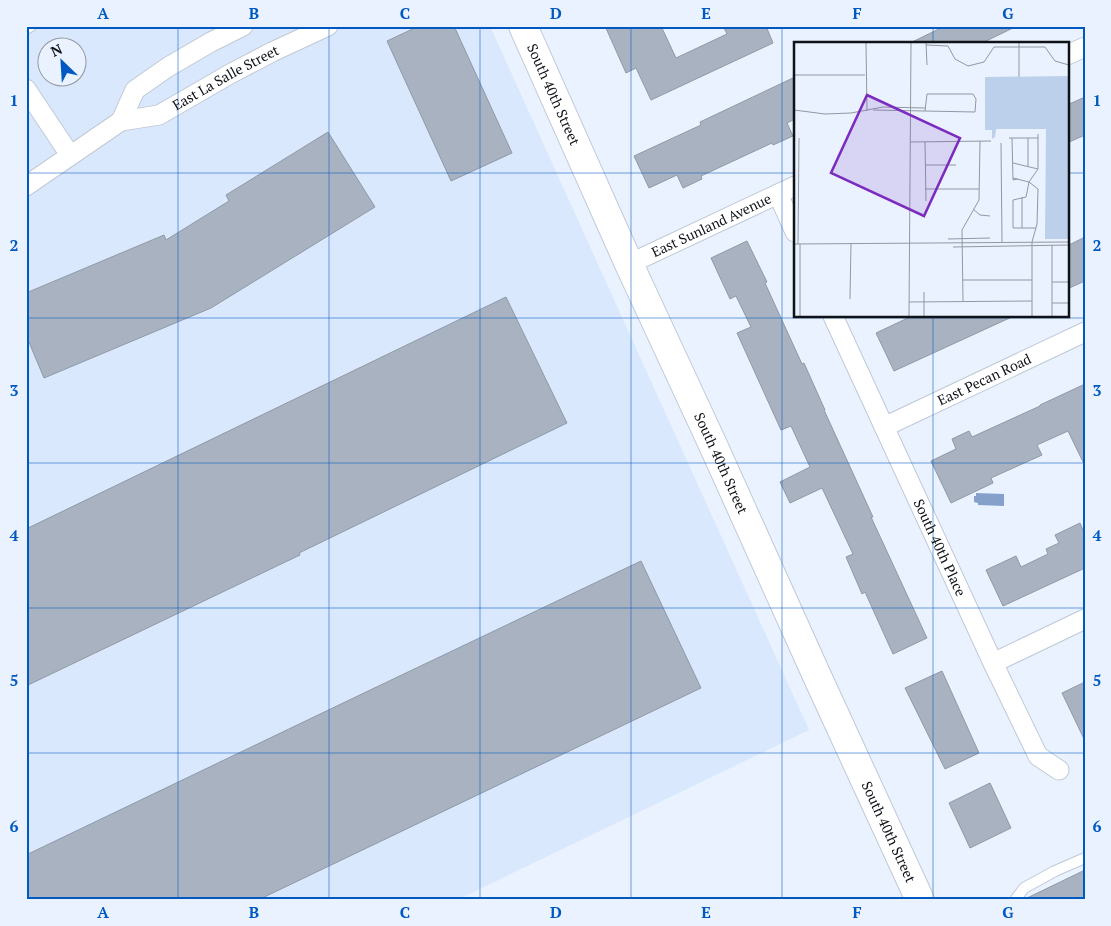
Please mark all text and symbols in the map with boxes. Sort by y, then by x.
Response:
text: A [97,2,109,24]
text: B [249,2,259,24]
text: C [400,2,410,24]
text: D [550,2,562,24]
text: E [701,2,711,24]
text: F [852,2,862,24]
text: G [1002,2,1014,24]
north arrow [38,38,88,88]
text: N [47,39,65,61]
street label: East La Salle Street [169,40,282,114]
street label: South 40th Street [523,41,585,149]
inset map [794,42,1068,318]
text: 1 [9,89,19,111]
text: 1 [1092,89,1102,111]
street label: East Sunland Avenue [648,189,774,261]
text: 2 [9,234,19,256]
text: 2 [1092,234,1102,256]
street label: East Pecan Road [934,349,1034,409]
text: 3 [9,379,19,401]
text: 3 [1092,379,1102,401]
street label: South 40th Street [690,409,753,517]
street label: South 40th Place [910,496,971,599]
text: 4 [9,524,19,546]
text: 4 [1092,524,1102,546]
text: 5 [9,669,19,691]
text: 5 [1092,669,1102,691]
street label: South 40th Street [858,778,921,886]
text: 6 [9,815,19,837]
text: 6 [1092,815,1102,837]
text: A [97,901,109,923]
text: B [249,901,259,923]
text: C [400,901,410,923]
text: D [550,901,562,923]
text: E [701,901,711,923]
text: F [852,901,862,923]
text: G [1002,901,1014,923]

